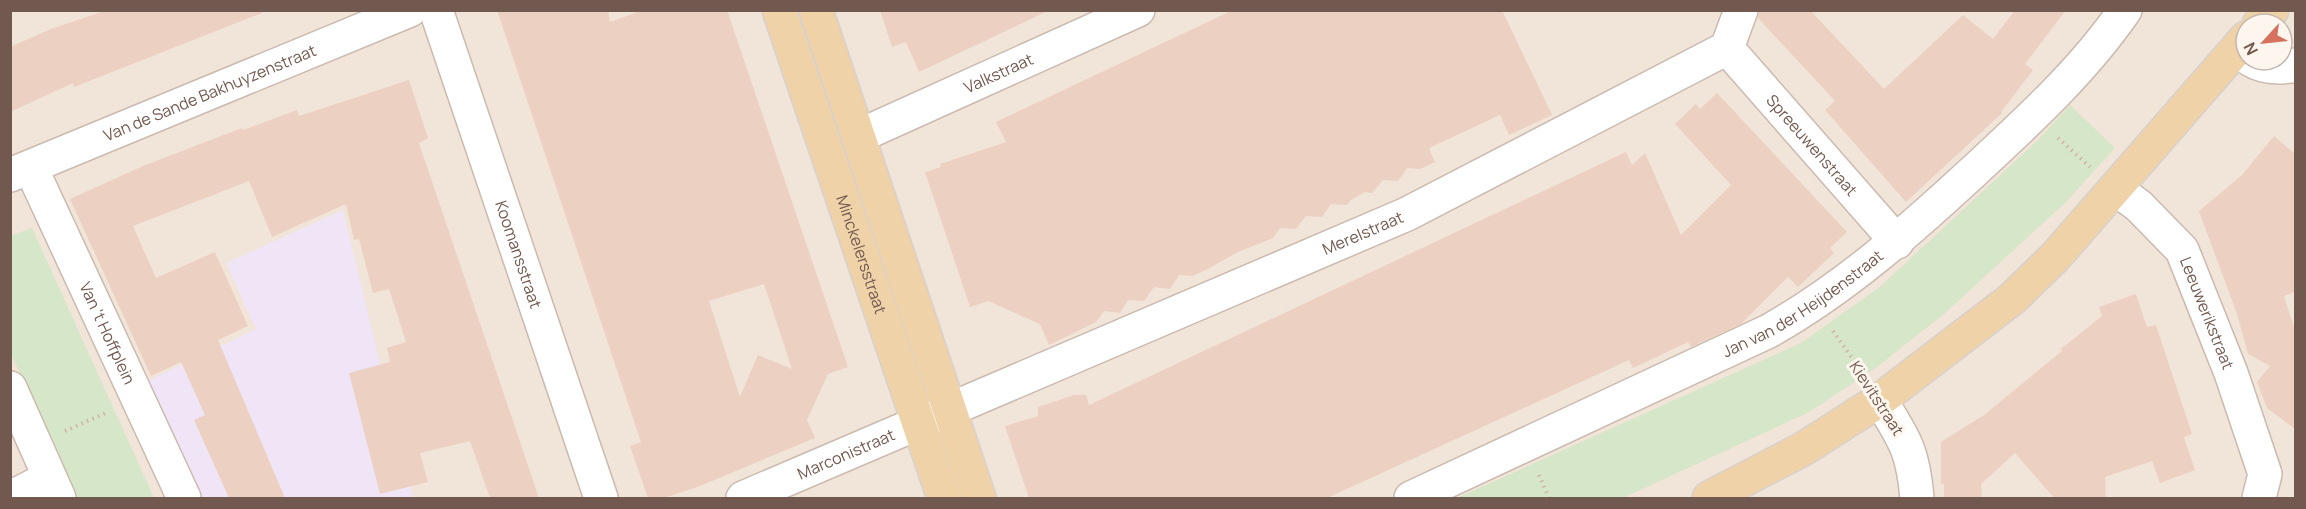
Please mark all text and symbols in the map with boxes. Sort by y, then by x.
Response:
north arrow [2234,12,2294,72]
street label: Van de Sande Bakhuyzenstraat [100,39,319,146]
text: N [2238,39,2263,59]
street label: Valkstraat [960,48,1037,98]
street label: Spreeuwenstraat [1761,90,1863,201]
street label: Minckelersstraat [831,192,892,317]
street label: Koomansstraat [490,198,547,311]
street label: Merelstraat [1319,206,1407,260]
street label: Jan van der Heijdenstraat [1719,245,1888,362]
street label: Leeuwerikstraat [2175,253,2239,373]
street label: Van 't Hoffplein [74,278,141,388]
street label: Kievitstraat [1845,356,1909,440]
street label: Marconistraat [794,423,898,484]

